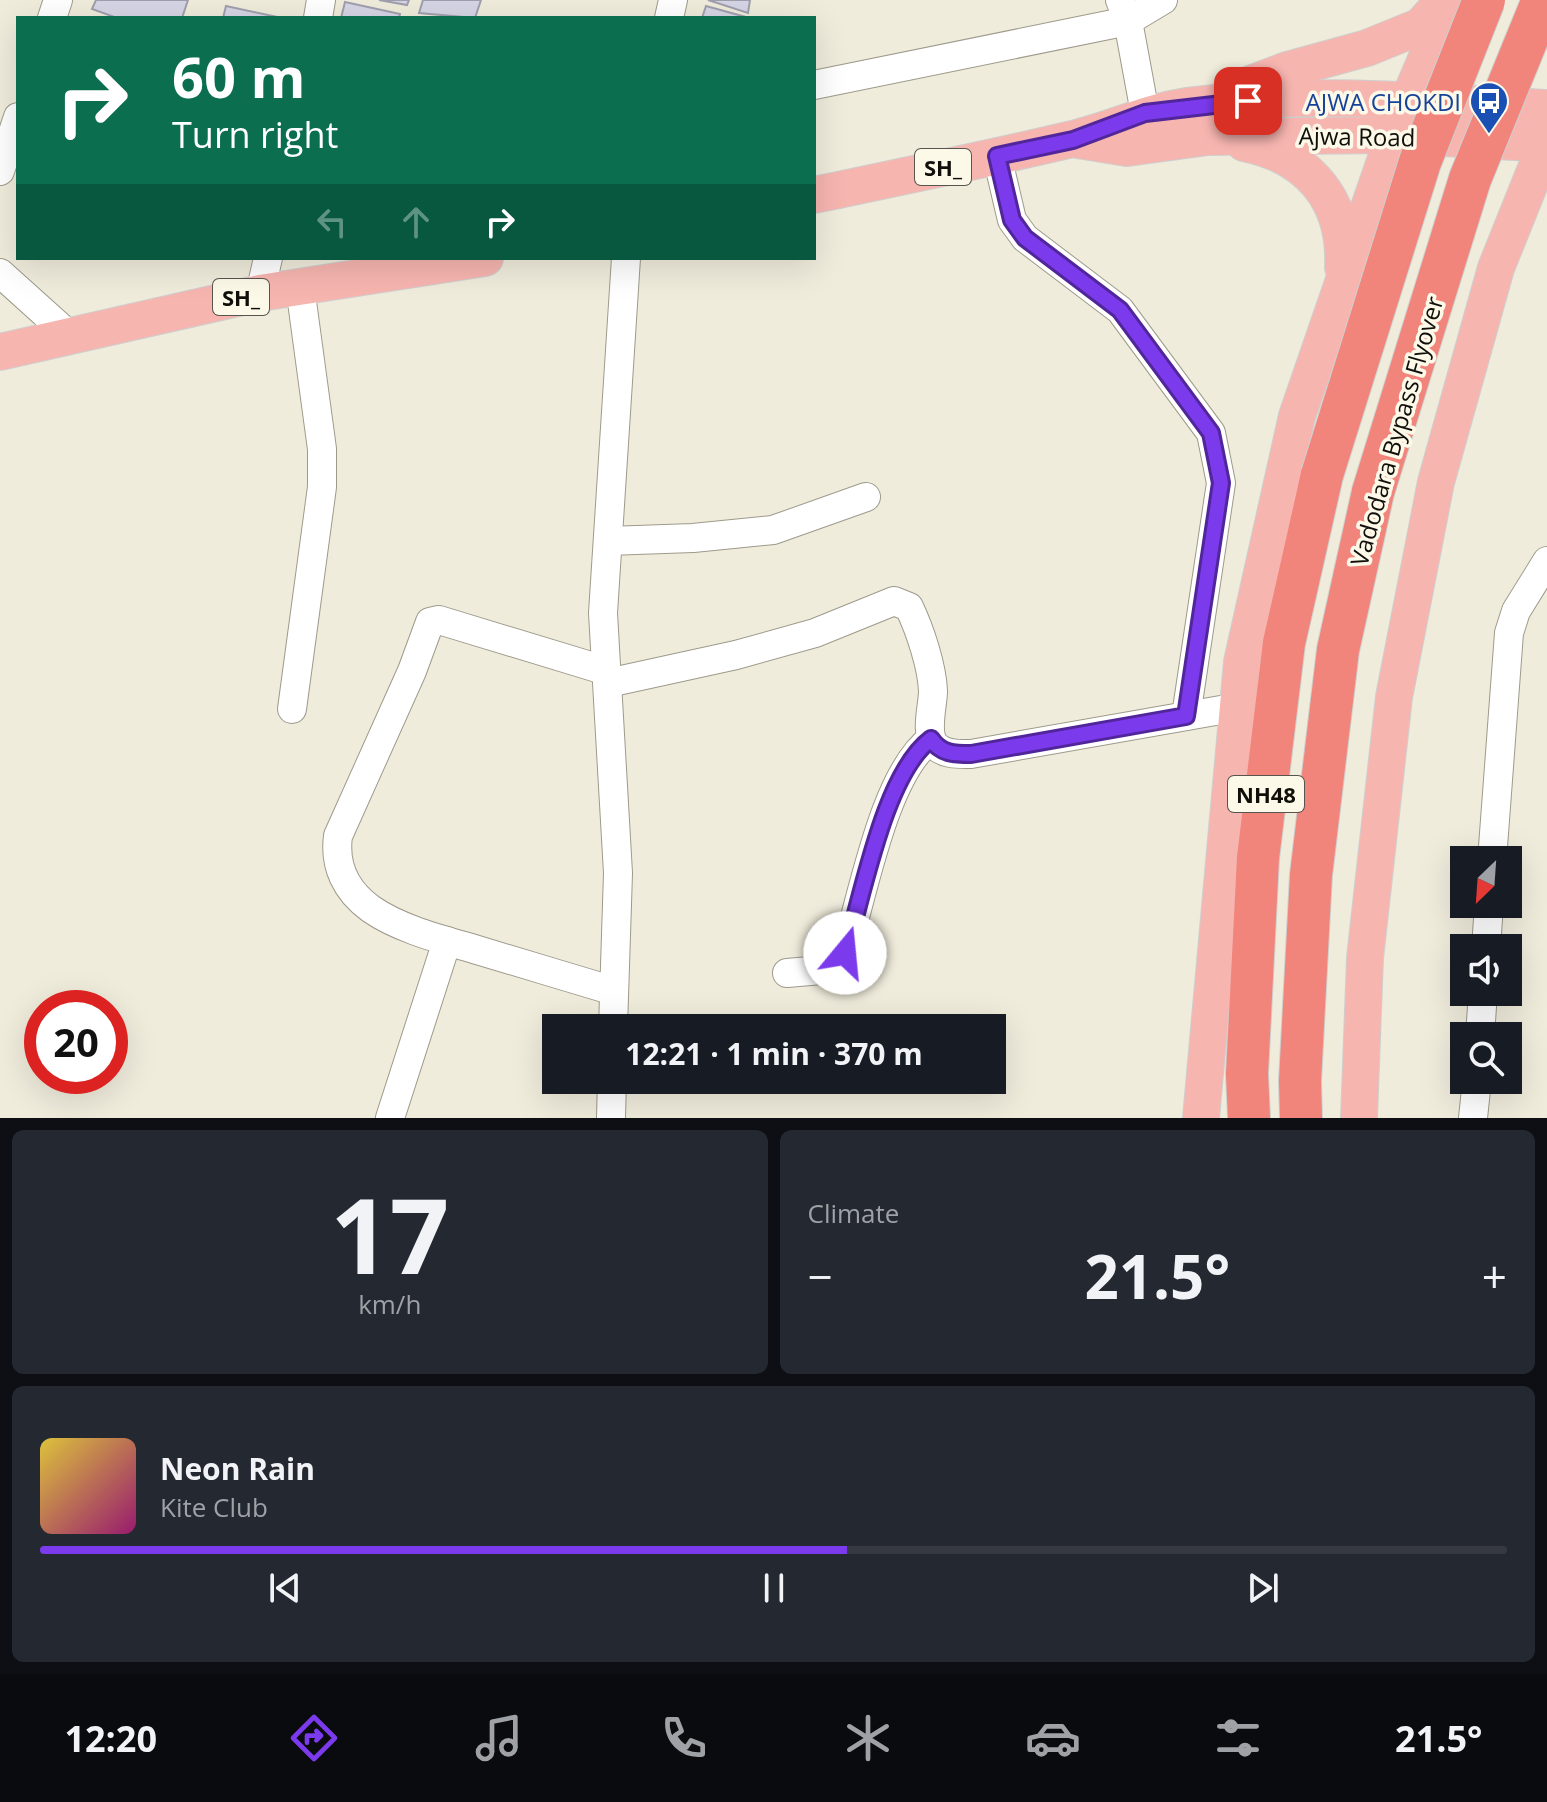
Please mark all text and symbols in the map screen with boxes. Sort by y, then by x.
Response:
text: 60 m [172,38,306,114]
icon: right [40,48,144,152]
pin [1214,67,1282,135]
icon: arrive [1226,79,1270,123]
bus stop icon: AJWA CHOKDI [1468,80,1510,135]
place label: AJWA CHOKDI [1306,85,1461,118]
text: Turn right [172,110,338,159]
street label: Ajwa Road [1298,118,1416,154]
road number: SH_ [915,149,971,185]
icon: left [310,200,354,244]
icon: ahead [394,200,438,244]
icon: right [478,200,522,244]
road number: SH_ [213,279,269,315]
street label: Vadodara Bypass Flyover [1342,292,1450,570]
road number: NH48 [1228,776,1304,812]
north arrow [1450,846,1522,918]
map controls [1450,846,1522,1094]
position arrow [803,911,887,995]
button: sound [1450,934,1522,1006]
speed limit sign: 20 [24,990,128,1094]
button: search [1450,1022,1522,1094]
text: 12:21 · 1 min · 370 m [625,1033,923,1074]
text: 17 [330,1163,449,1304]
text: Climate [808,1195,899,1231]
text: 21.5° [1084,1235,1230,1317]
text: − [808,1246,833,1306]
text: + [1482,1246,1507,1306]
text: km/h [358,1286,421,1322]
text: Neon Rain [160,1448,315,1489]
text: Kite Club [160,1489,268,1525]
icon: previous [263,1566,307,1610]
icon: pause [752,1566,796,1610]
icon: next [1241,1566,1285,1610]
icon: directions [286,1710,342,1766]
icon: music [471,1710,527,1766]
icon: phone [656,1710,712,1766]
icon: climate [840,1710,896,1766]
icon: car [1025,1710,1081,1766]
icon: filters [1210,1710,1266,1766]
text: 12:20 [64,1714,157,1763]
text: 21.5° [1395,1714,1482,1763]

